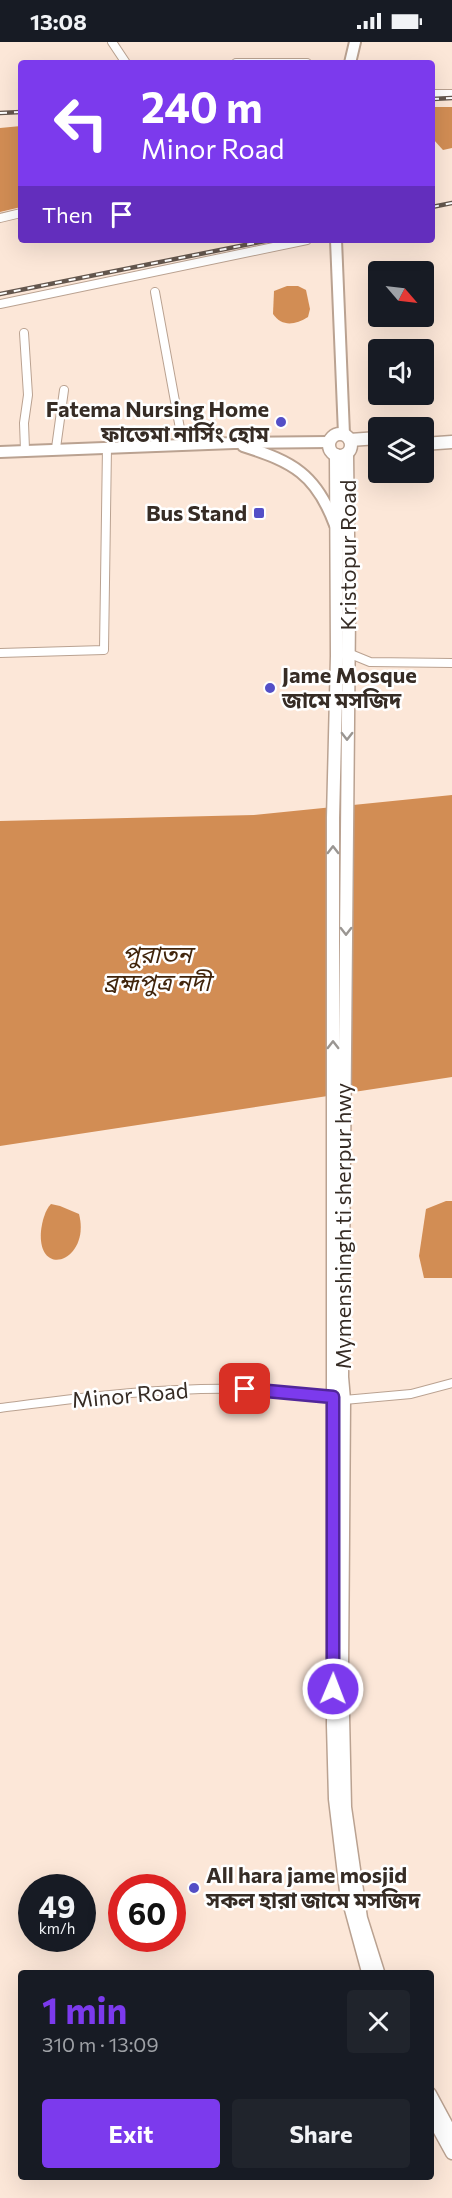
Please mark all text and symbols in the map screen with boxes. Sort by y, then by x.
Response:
text: 13:08 [30,8,87,35]
text: 240 m [141,80,263,132]
icon: left [42,84,120,162]
text: Minor Road [141,132,284,165]
icon: arrive [105,198,138,231]
text: Then [42,201,93,228]
north arrow [368,261,434,327]
map controls [368,261,434,483]
button: sound [368,339,434,405]
place label: Fatema Nursing Home ফাতেমা নার্সিং হোম [46,395,269,447]
marker: Fatema Nursing Home ফাতেমা নার্সিং হোম [274,415,288,429]
button: layers [368,417,434,483]
street label: Kristopur Road [334,480,361,630]
place label: Bus Stand [146,499,247,526]
marker: Bus Stand [252,506,266,520]
place label: Jame Mosque জামে মসজিদ [281,661,417,713]
marker: Jame Mosque জামে মসজিদ [263,681,277,695]
one-way arrow [341,731,353,740]
one-way arrow [327,846,339,855]
one-way arrow [340,926,352,935]
water label: পুরাতন ব্রহ্মপুত্র নদী [104,939,215,997]
one-way arrow [327,1041,339,1050]
street label: Mymenshingh ti sherpur hwy [329,1083,356,1369]
pin [219,1363,270,1414]
icon: arrive [228,1372,261,1405]
street label: Minor Road [71,1376,189,1413]
position arrow [301,1657,365,1721]
place label: All hara jame mosjid সকল হারা জামে মসজিদ [205,1861,421,1913]
speed limit sign: 60 [108,1874,186,1952]
marker: All hara jame mosjid সকল হারা জামে মসজিদ [187,1881,201,1895]
text: 49 [39,1887,75,1924]
text: km/h [39,1919,75,1937]
text: 1 min [42,1987,127,2031]
button: close [347,1990,410,2053]
text: 310 m · 13:09 [42,2032,159,2056]
button: Exit [42,2099,220,2168]
button: Share [232,2099,410,2168]

